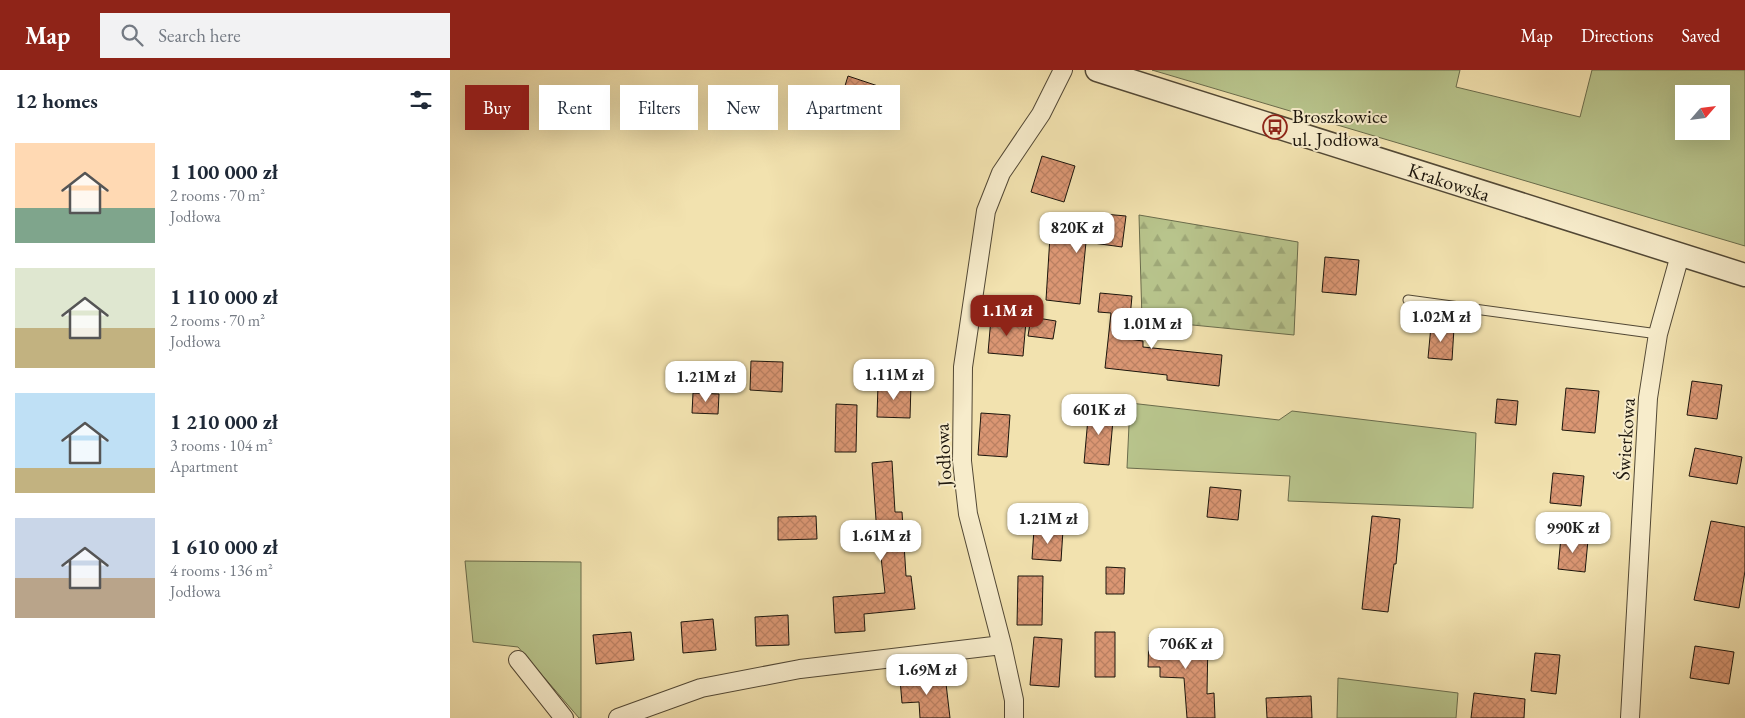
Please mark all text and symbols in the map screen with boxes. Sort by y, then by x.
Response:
search box [100,13,450,58]
text: Map [25,20,70,51]
icon: search [118,21,146,49]
text: Search here [158,23,241,48]
text: Map [1521,24,1553,47]
text: Directions [1581,24,1653,47]
text: Saved [1681,24,1720,47]
chip: Buy [465,85,529,130]
chip: Rent [539,85,610,130]
chip: Filters [620,85,698,130]
chip: New [708,85,778,130]
chip: Apartment [788,85,900,130]
north arrow [1675,85,1730,140]
map controls [1675,85,1730,140]
icon: filters [407,86,435,114]
text: 12 homes [15,87,98,114]
place label: Broszkowice ul. Jodłowa [1292,103,1388,152]
bus stop icon: Broszkowice ul. Jodłowa [1262,114,1288,140]
street label: Krakowska [1405,157,1493,207]
text: 1 100 000 zł [170,158,278,185]
icon: home [55,163,115,223]
text: 2 rooms · 70 m² [170,185,265,206]
text: Jodłowa [170,206,221,227]
pin: 820K zł [1031,212,1123,254]
text: 820K zł [1050,217,1104,238]
text: 1 110 000 zł [170,283,278,310]
icon: home [55,288,115,348]
pin: 1.1M zł [961,294,1053,337]
text: 1.1M zł [982,300,1032,321]
pin: 1.02M zł [1389,300,1493,343]
text: 1.02M zł [1411,306,1471,327]
pin: 1.01M zł [1100,308,1204,350]
text: 2 rooms · 70 m² [170,310,265,331]
text: 1.01M zł [1122,313,1182,334]
text: Jodłowa [170,331,221,352]
pin: 1.11M zł [842,358,946,401]
pin: 1.21M zł [654,360,758,403]
text: 1.11M zł [864,364,924,385]
text: 1.21M zł [676,366,736,387]
pin: 601K zł [1053,394,1145,436]
street label: Świerkowa [1609,397,1641,481]
text: 601K zł [1072,399,1126,420]
text: 1 210 000 zł [170,408,278,435]
icon: home [55,413,115,473]
street label: Jodłowa [928,423,958,489]
text: 3 rooms · 104 m² [170,435,273,456]
text: Apartment [170,456,238,477]
pin: 1.21M zł [996,502,1100,545]
text: 1.21M zł [1018,508,1078,529]
pin: 990K zł [1527,512,1619,554]
text: 990K zł [1546,517,1600,538]
pin: 1.61M zł [829,520,933,562]
text: 1.61M zł [851,525,911,546]
text: 1 610 000 zł [170,533,278,560]
icon: home [55,538,115,598]
text: 4 rooms · 136 m² [170,560,273,581]
text: Jodłowa [170,581,221,602]
pin: 706K zł [1140,628,1232,670]
text: 706K zł [1159,633,1213,654]
pin: 1.69M zł [875,654,979,696]
text: 1.69M zł [897,659,957,680]

